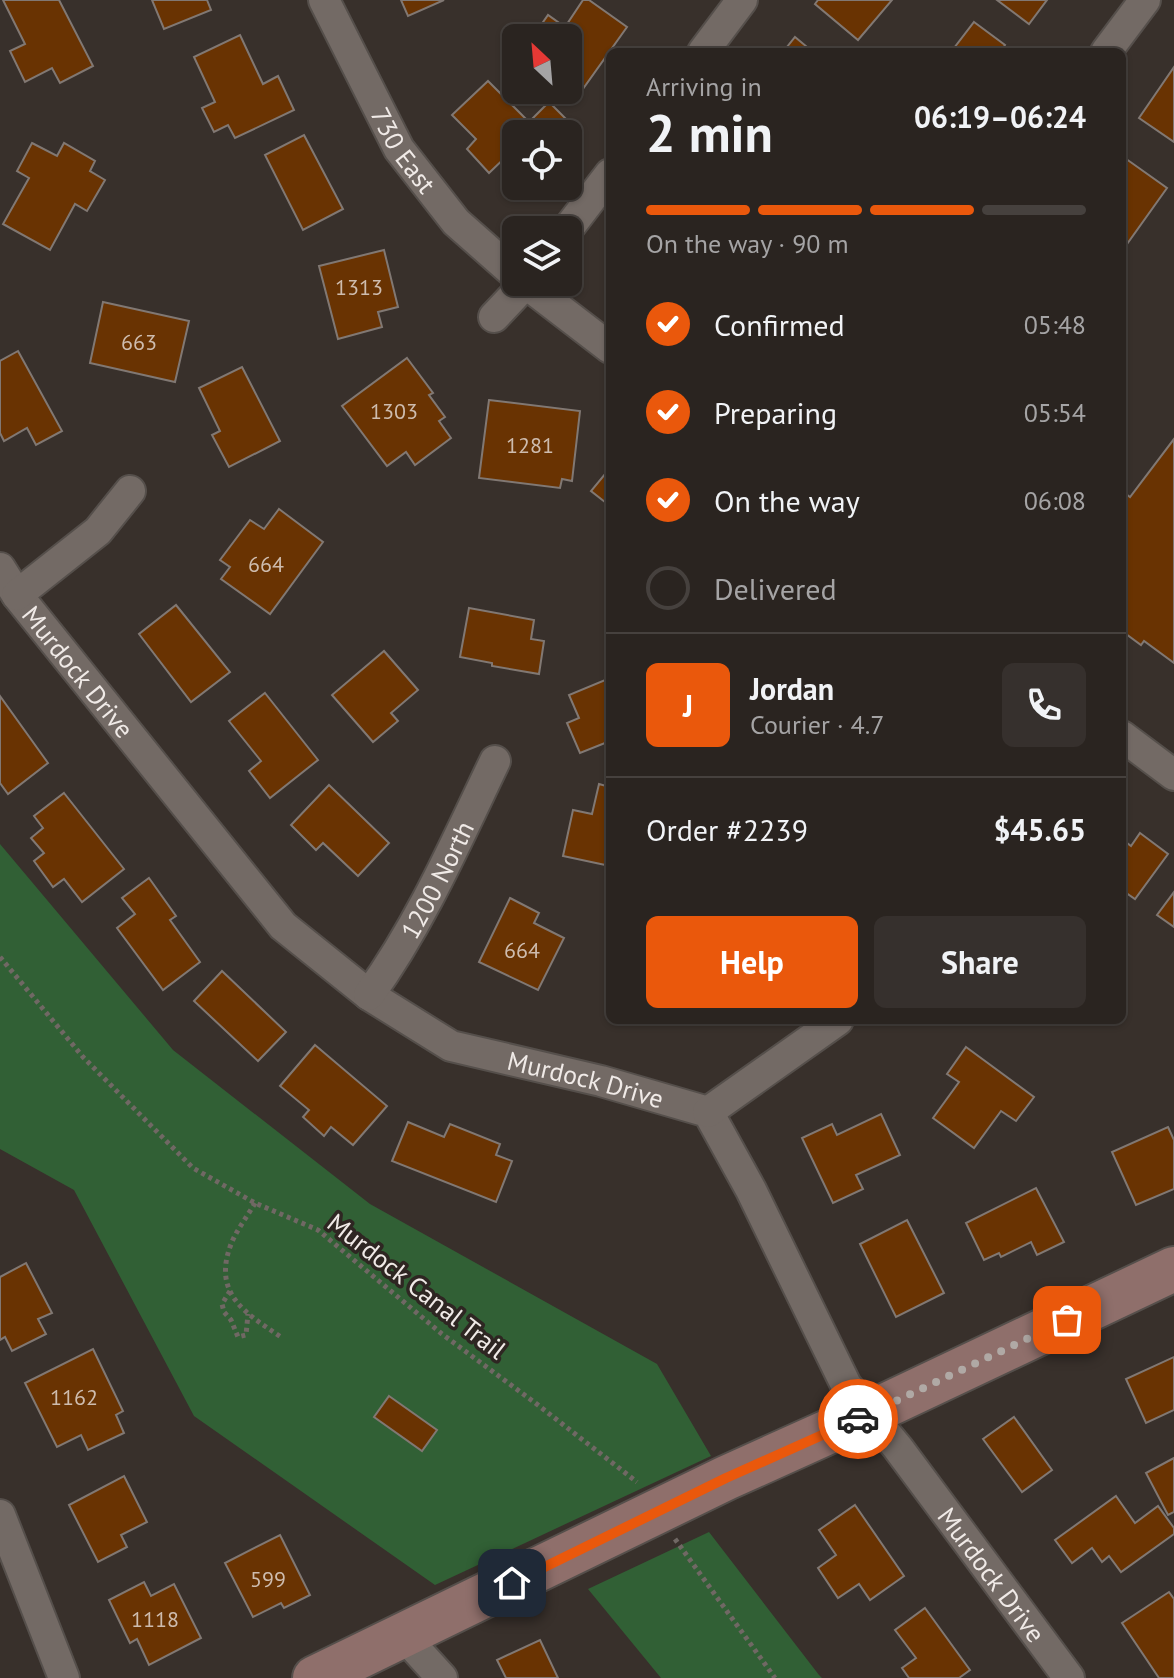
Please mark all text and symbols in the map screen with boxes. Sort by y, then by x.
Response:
north arrow [502,24,582,104]
map controls [502,24,582,296]
text: Arriving in [646,70,762,103]
text: 06:19–06:24 [914,97,1086,136]
text: 2 min [646,99,773,166]
street label: 730 East [364,102,444,200]
button: locate [502,120,582,200]
button: layers [502,216,582,296]
text: On the way · 90 m [646,227,849,260]
house number: 1313 [335,273,383,301]
icon: check [646,302,690,346]
text: Confirmed [714,305,845,344]
text: 05:48 [1024,308,1086,341]
house number: 663 [121,328,157,356]
icon: check [646,390,690,434]
text: Preparing [714,393,837,432]
text: 05:54 [1024,396,1086,429]
house number: 1303 [370,397,418,425]
house number: 1281 [506,431,554,459]
icon: check [646,478,690,522]
text: On the way [714,481,860,520]
text: 06:08 [1024,484,1086,517]
house number: 664 [248,550,284,578]
text: Delivered [714,569,837,608]
street label: Murdock Drive [15,599,141,744]
button: phone [1002,663,1086,747]
text: Jordan [750,669,834,708]
text: J [683,686,693,725]
text: Courier · 4.7 [750,708,884,741]
text: Order #2239 [646,810,808,849]
text: $45.65 [994,810,1086,849]
street label: 1200 North [393,816,481,944]
button: Help [646,916,858,1008]
button: Share [874,916,1086,1008]
house number: 664 [504,936,540,964]
street label: Murdock Drive [504,1043,668,1115]
street label: Murdock Canal Trail [321,1206,513,1366]
pin [1033,1286,1101,1354]
icon: bag [1045,1298,1089,1342]
courier [818,1379,898,1459]
house number: 1162 [50,1383,98,1411]
icon: car [836,1397,880,1441]
street label: Murdock Drive [931,1500,1053,1648]
pin [478,1549,546,1617]
icon: home [490,1561,534,1605]
house number: 599 [250,1565,286,1593]
house number: 1118 [131,1605,179,1633]

